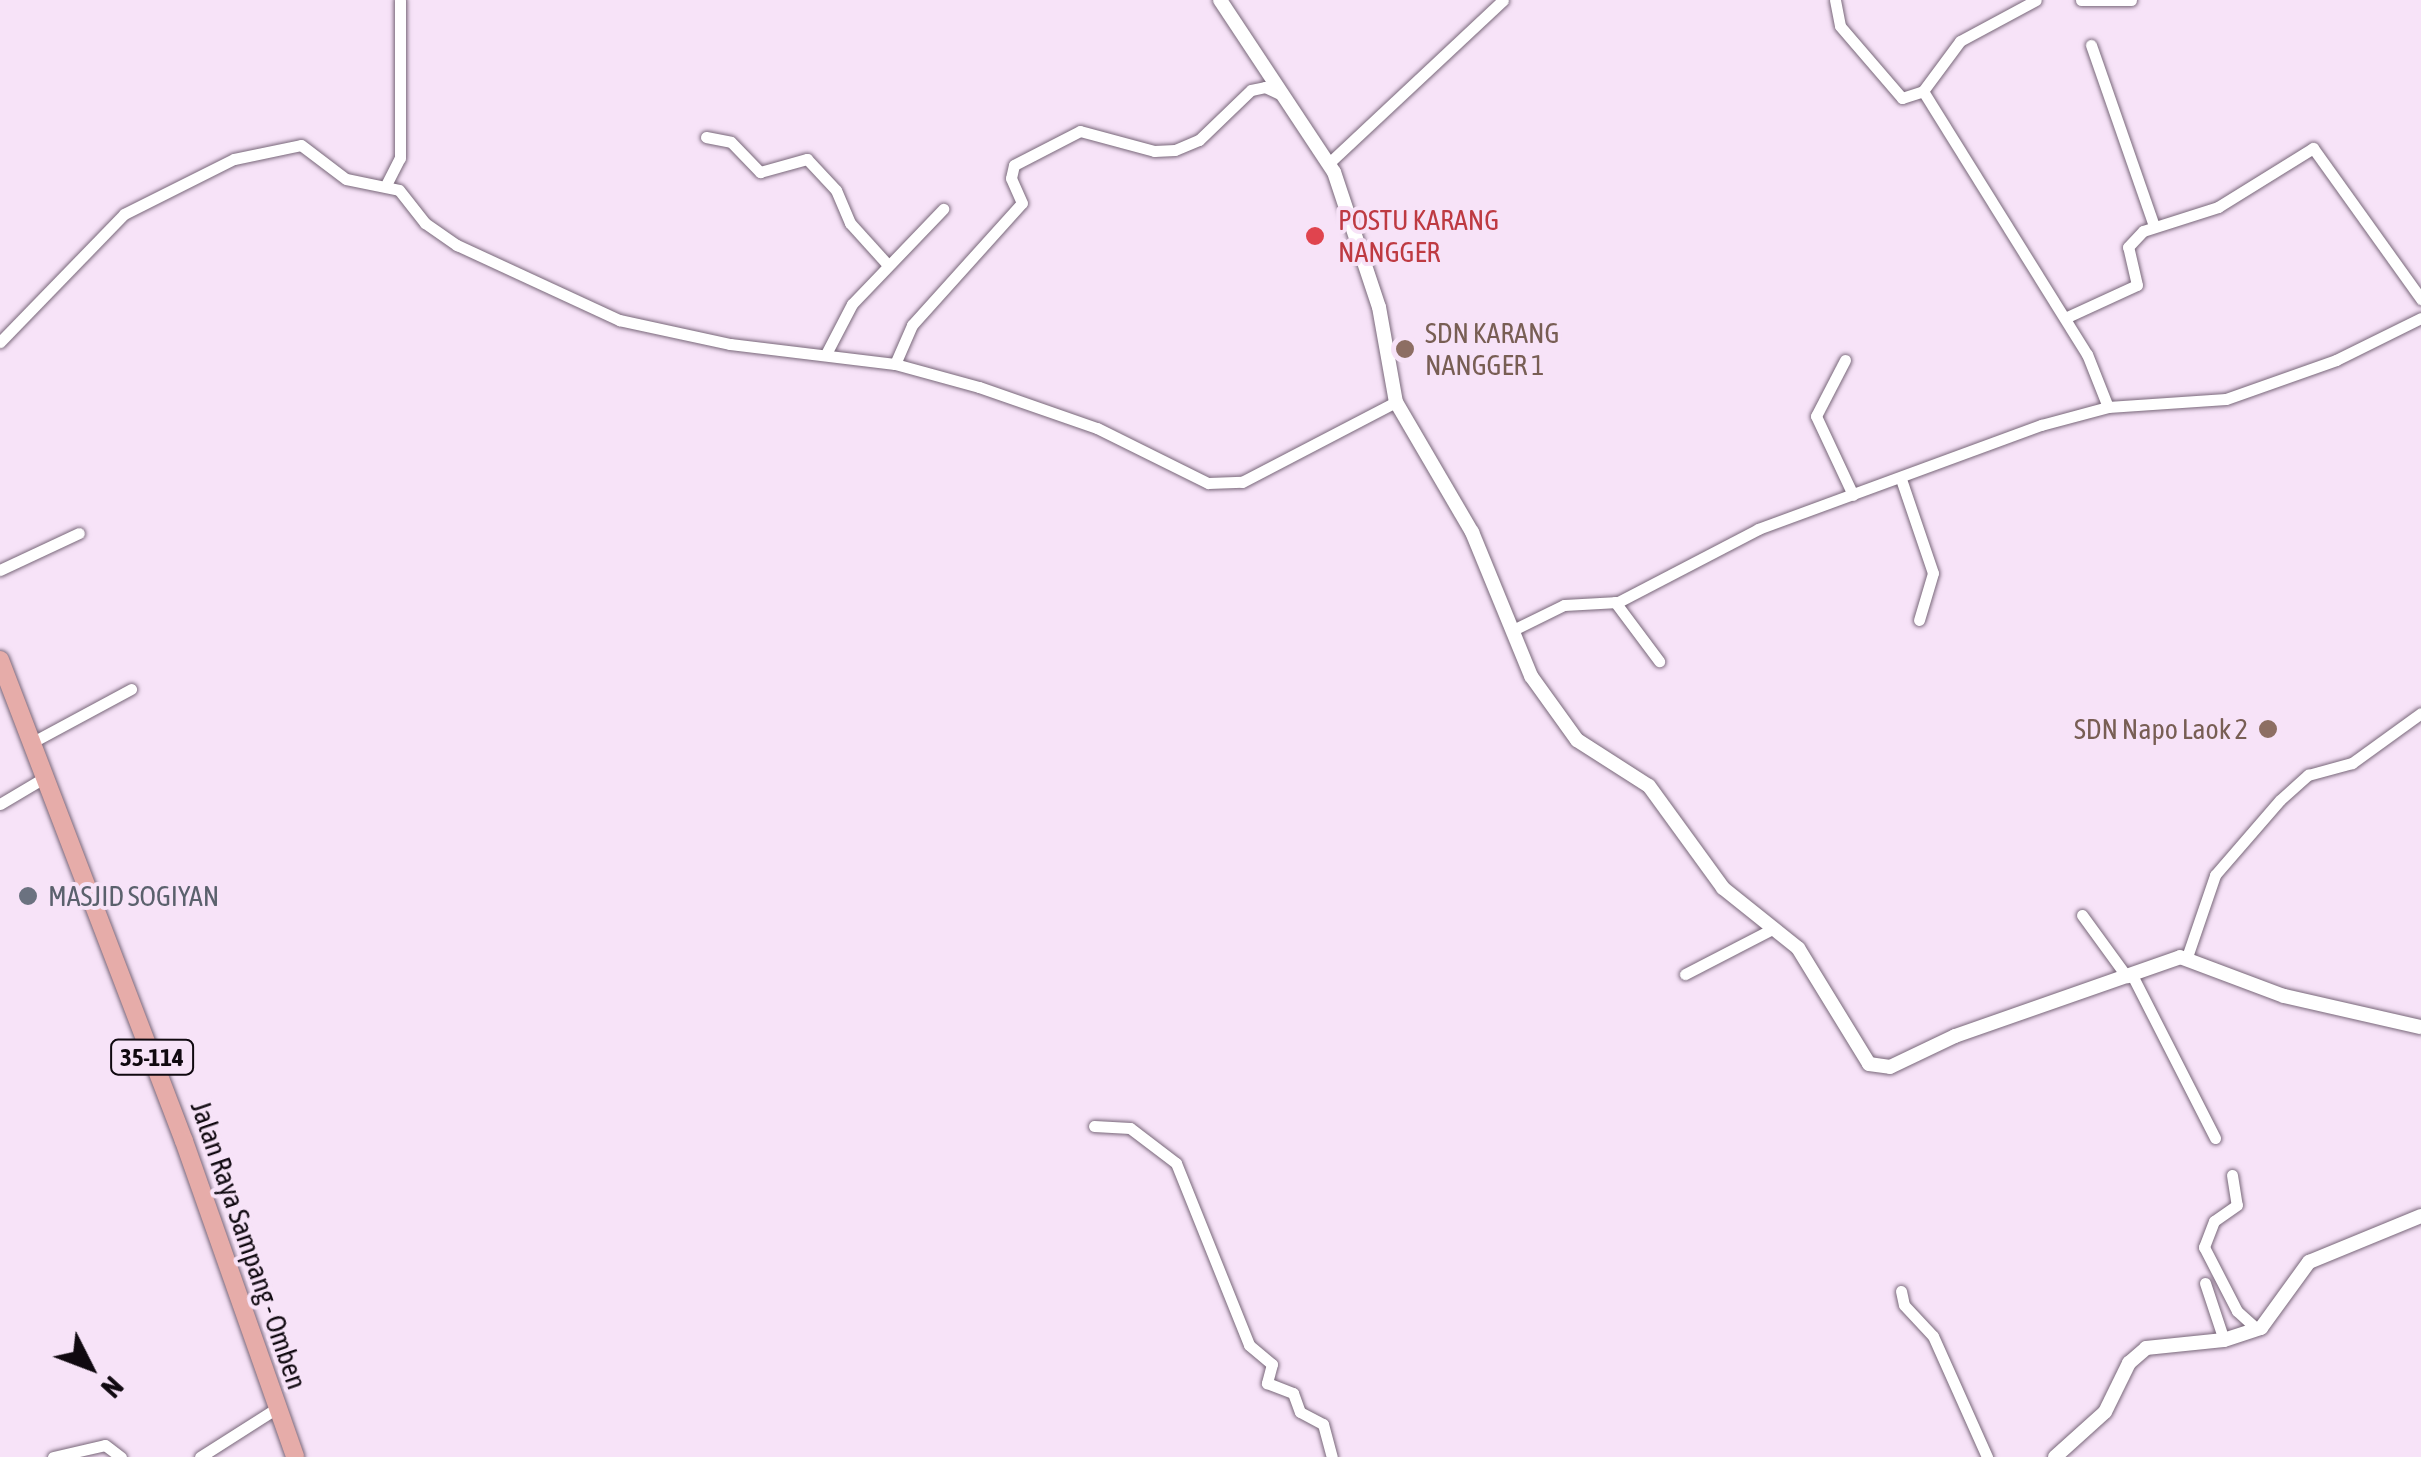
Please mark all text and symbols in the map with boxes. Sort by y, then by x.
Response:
place label: POSTU KARANG NANGGER [1338,203,1499,269]
marker: POSTU KARANG NANGGER [1302,223,1328,249]
place label: SDN KARANG NANGGER 1 [1425,316,1559,382]
marker: SDN KARANG NANGGER 1 [1394,338,1416,360]
place label: SDN Napo Laok 2 [2074,712,2248,746]
marker: SDN Napo Laok 2 [2257,718,2279,740]
place label: MASJID SOGIYAN [48,879,219,913]
marker: MASJID SOGIYAN [17,885,39,907]
road number: 35-114 [110,1037,194,1077]
street label: Jalan Raya Sampang - Omben [184,1096,314,1394]
north arrow [40,1317,140,1417]
text: N [95,1370,130,1404]

